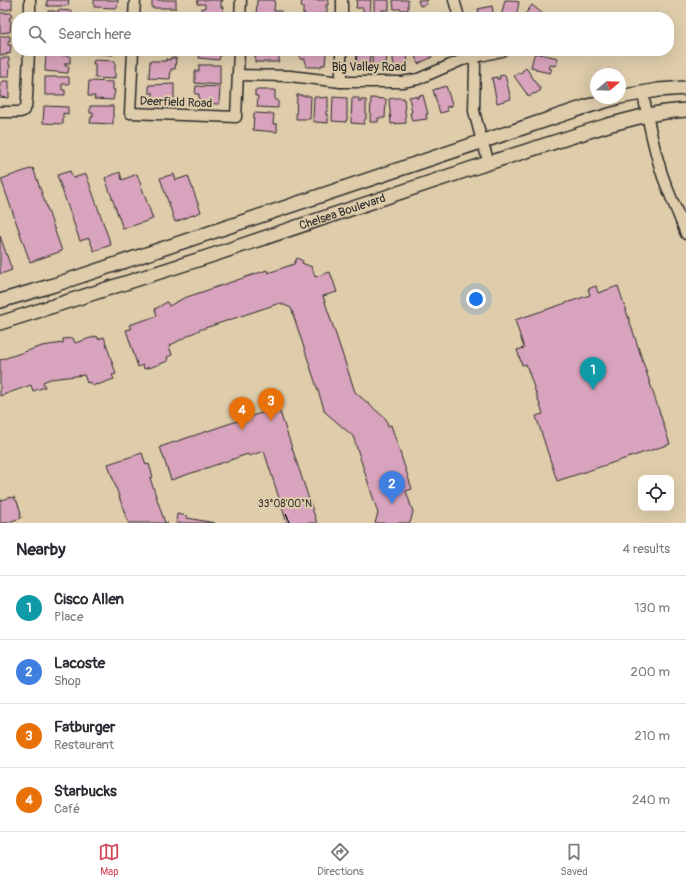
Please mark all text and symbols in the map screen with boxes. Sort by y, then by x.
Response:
search box [12,12,674,56]
icon: search [26,23,48,45]
text: Search here [58,25,131,44]
street label: Big Valley Road [332,60,406,75]
north arrow [590,68,626,104]
street label: Deerfield Road [139,94,213,111]
street label: Chelsea Boulevard [297,191,388,234]
your location [466,289,486,309]
pin: 1 [580,357,606,390]
pin: 3 [258,388,284,421]
pin: 4 [229,397,255,430]
pin: 2 [379,471,405,504]
map controls [638,475,674,511]
button: locate [638,475,674,511]
text: 33°08'00"N [258,498,312,510]
text: Nearby [16,539,65,560]
text: 4 results [623,541,670,557]
text: Cisco Allen [54,590,124,609]
text: 1 [26,600,32,616]
text: 130 m [634,600,670,616]
text: Place [54,609,83,625]
text: Lacoste [54,654,105,673]
text: 2 [25,664,33,680]
text: 200 m [631,664,670,680]
text: Shop [54,673,81,689]
text: Fatburger [54,718,115,737]
text: 3 [25,728,33,744]
text: 210 m [634,728,670,744]
text: Restaurant [54,737,114,753]
text: Starbucks [54,782,117,801]
text: 4 [25,792,33,808]
text: 240 m [632,792,670,808]
text: Café [54,801,80,817]
tab: Map [98,841,120,878]
tab: Directions [317,841,364,878]
tab: Saved [560,841,588,878]

